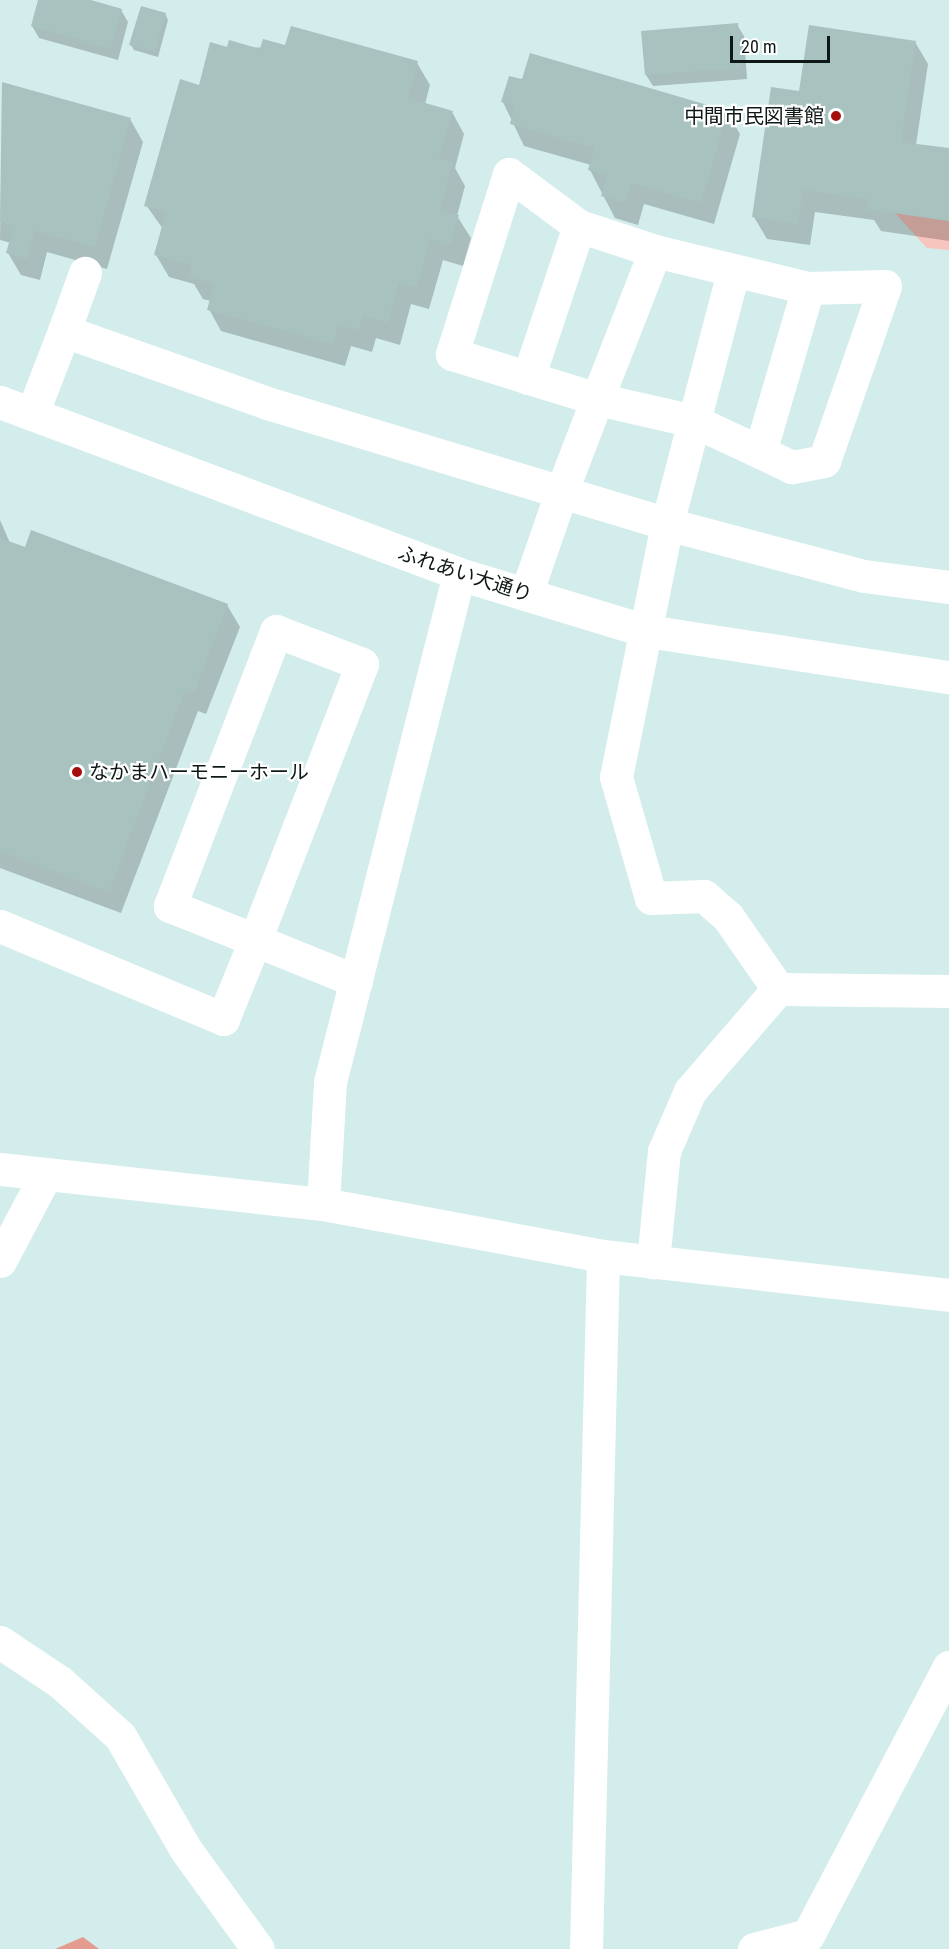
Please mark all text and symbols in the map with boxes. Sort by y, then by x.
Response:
scale bar [733,24,834,62]
text: 20 m [741,36,776,57]
place label: 中間市民図書館 [684,104,824,128]
marker: 中間市民図書館 [829,109,843,123]
street label: ふれあい大通り [395,541,535,607]
place label: なかまハーモニーホール [89,760,309,784]
marker: なかまハーモニーホール [70,765,84,779]

